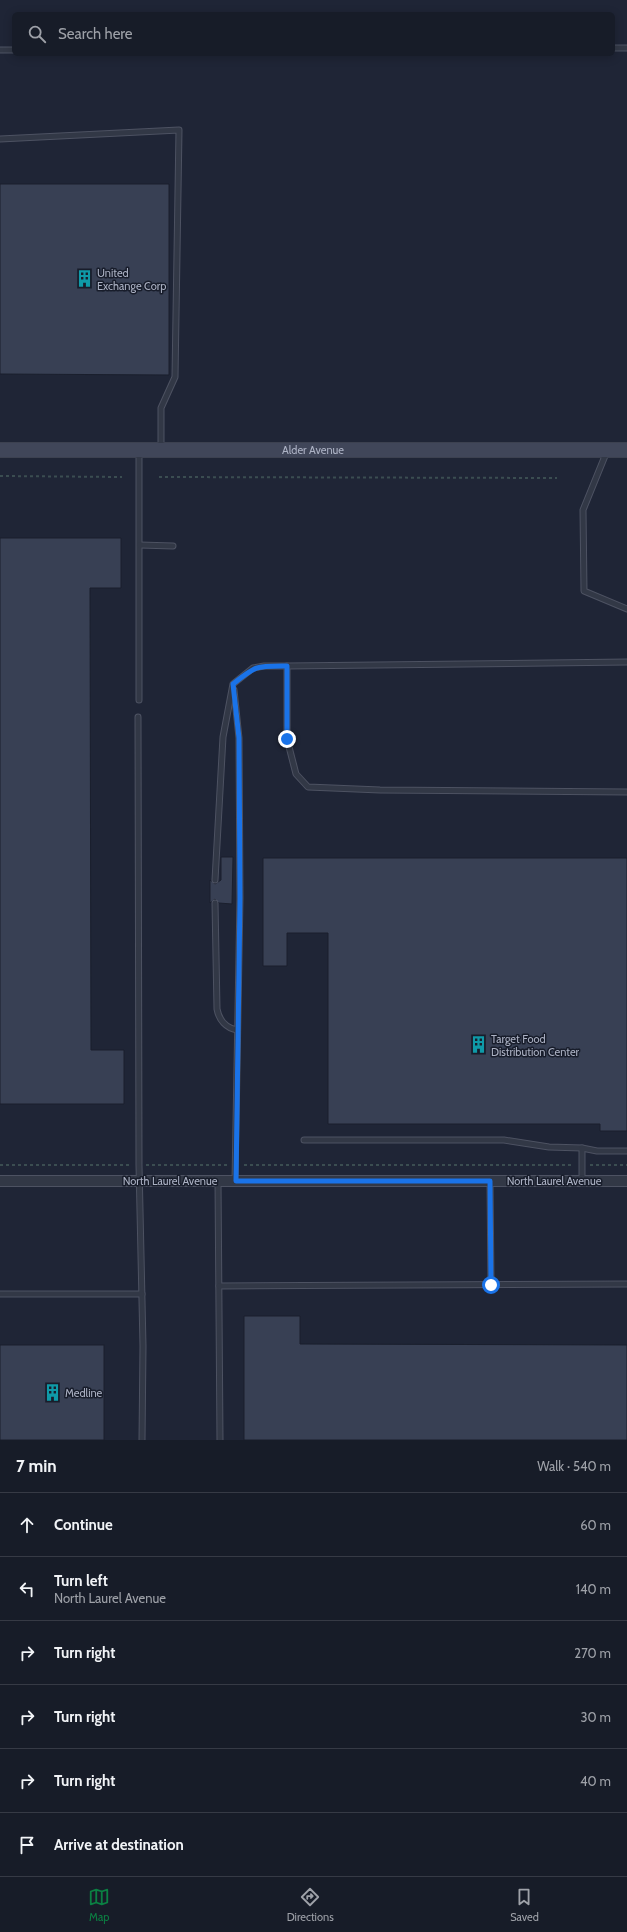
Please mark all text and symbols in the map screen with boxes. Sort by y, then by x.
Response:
search box [12,12,615,56]
icon: search [26,23,48,45]
text: Search here [58,25,133,43]
place label: United Exchange Corp [97,266,166,293]
building icon: United Exchange Corp [74,269,94,289]
street label: Alder Avenue [282,443,344,457]
route end [278,730,296,748]
place label: Target Food Distribution Center [491,1032,580,1059]
building icon: Target Food Distribution Center [468,1035,488,1055]
street label: North Laurel Avenue [123,1174,218,1188]
street label: North Laurel Avenue [507,1174,602,1188]
route start [482,1276,500,1294]
building icon: Medline [42,1383,62,1403]
place label: Medline [65,1386,103,1400]
text: 7 min [16,1456,57,1476]
text: Walk · 540 m [537,1458,611,1474]
icon: ahead [16,1514,38,1536]
text: Continue [54,1516,113,1534]
text: 60 m [580,1517,611,1533]
text: Turn left [54,1572,108,1590]
icon: left [16,1578,38,1600]
text: 140 m [576,1581,611,1597]
text: North Laurel Avenue [54,1590,166,1606]
icon: right [16,1642,38,1664]
text: Turn right [54,1644,115,1662]
text: 270 m [574,1645,611,1661]
icon: right [16,1706,38,1728]
text: Turn right [54,1708,115,1726]
text: 30 m [581,1709,611,1725]
icon: right [16,1770,38,1792]
text: Turn right [54,1772,115,1790]
text: 40 m [580,1773,611,1789]
icon: arrive [16,1834,38,1856]
text: Arrive at destination [54,1836,184,1854]
tab: Map [88,1886,110,1924]
tab: Directions [287,1886,334,1924]
tab: Saved [510,1886,539,1924]

